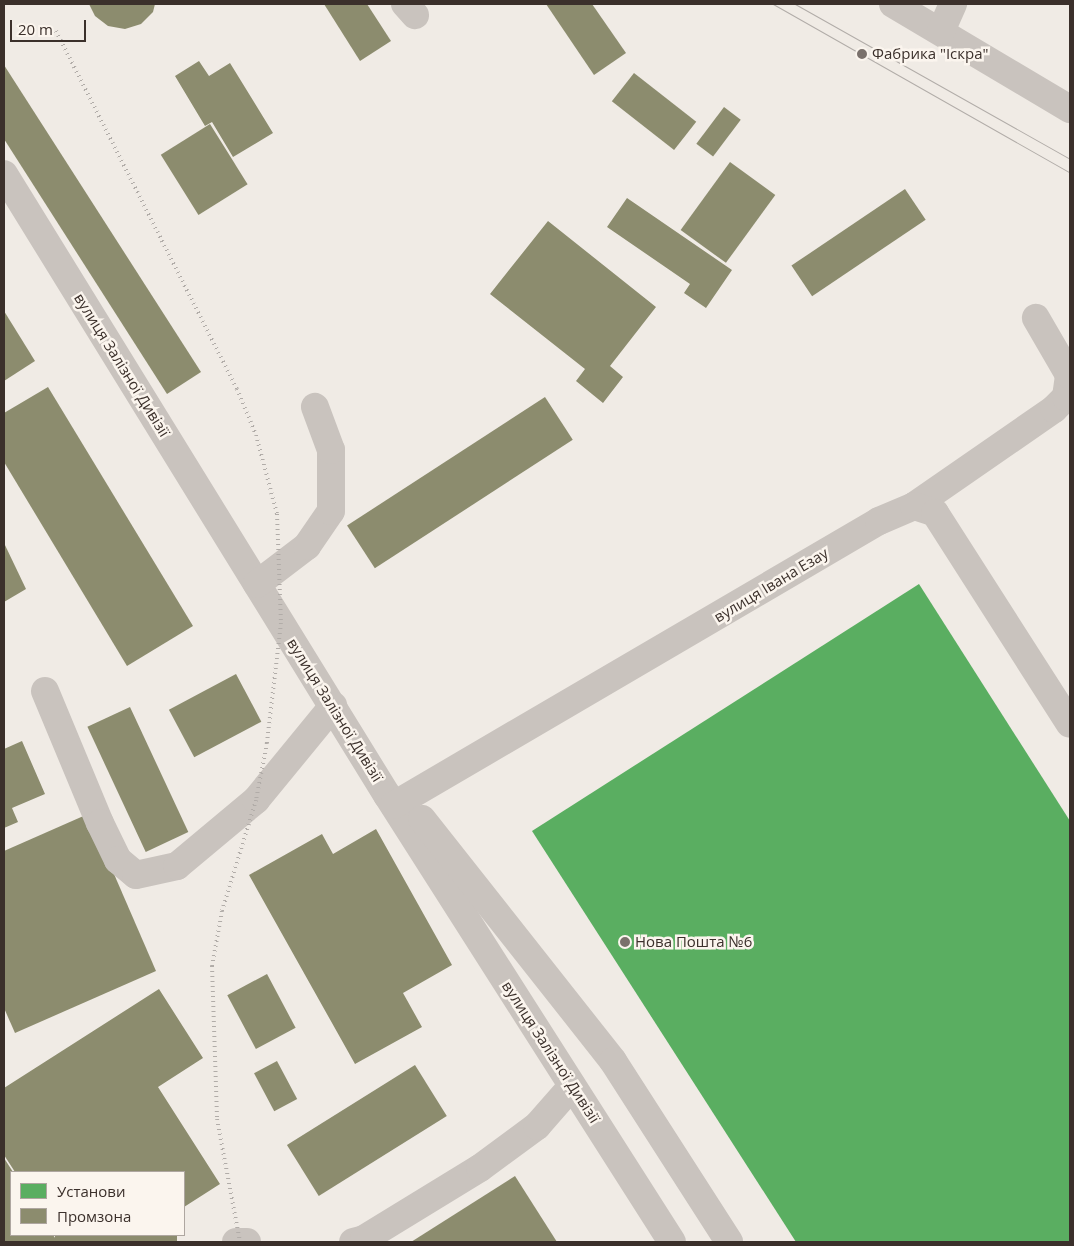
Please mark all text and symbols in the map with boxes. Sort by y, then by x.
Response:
scale bar [12,10,89,42]
text: 20 m [18,19,53,39]
place label: Фабрика "Іскра" [872,45,988,63]
marker: Фабрика "Іскра" [856,48,868,60]
street label: вулиця Залізної Дивізії [70,290,174,440]
street label: вулиця Івана Езау [711,544,831,626]
street label: вулиця Залізної Дивізії [283,635,387,785]
place label: Нова Пошта №6 [635,933,752,951]
marker: Нова Пошта №6 [619,936,631,948]
street label: вулиця Залізної Дивізії [498,978,604,1126]
legend [10,1171,185,1236]
text: Установи [57,1181,126,1201]
text: Промзона [57,1206,131,1226]

